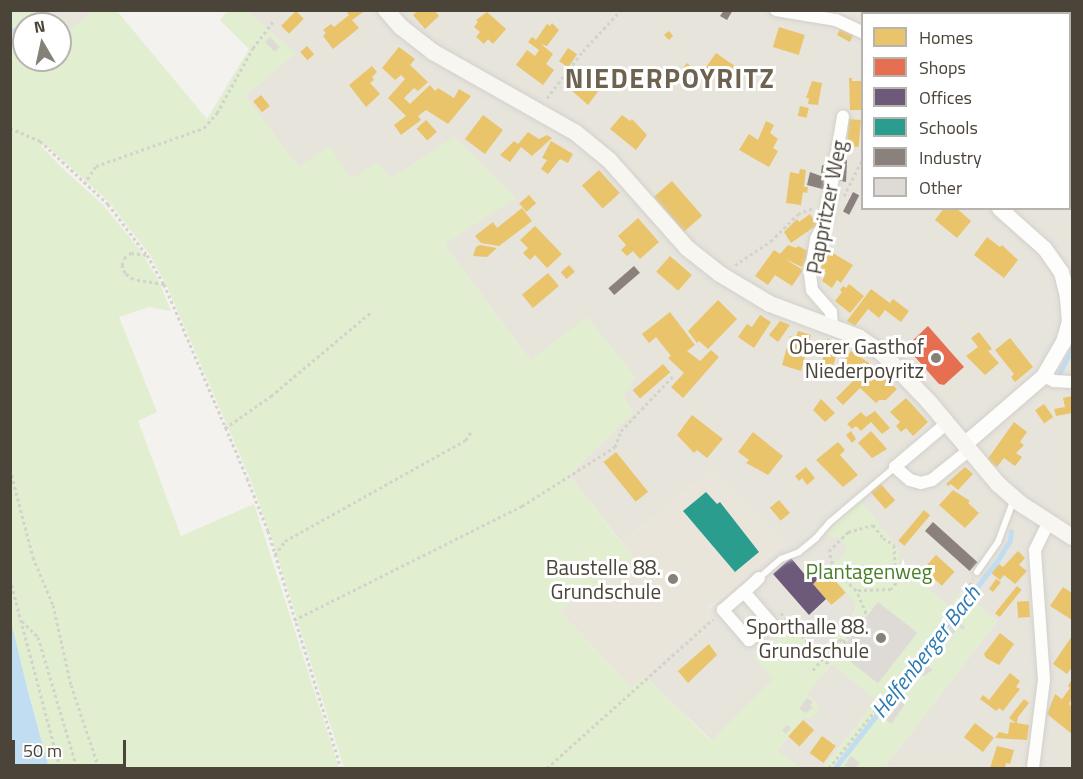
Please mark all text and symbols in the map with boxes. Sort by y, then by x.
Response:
north arrow [12,12,72,72]
legend [861,12,1071,210]
text: N [32,13,47,39]
text: Homes [919,24,973,51]
text: Shops [919,54,966,81]
district label: NIEDERPOYRITZ [565,62,775,94]
text: Offices [919,84,972,111]
text: Schools [919,114,978,141]
street label: Pappritzer Weg [801,138,851,276]
text: Industry [919,144,982,171]
text: Other [919,174,962,201]
place label: Oberer Gasthof Niederpoyritz [789,333,924,383]
marker: Oberer Gasthof Niederpoyritz [929,351,943,365]
place label: Baustelle 88. Grundschule [546,554,661,604]
park label: Plantagenweg [806,558,932,584]
marker: Baustelle 88. Grundschule [666,572,680,586]
water label: Helfenberger Bach [866,581,986,723]
place label: Sporthalle 88. Grundschule [746,613,869,663]
marker: Sporthalle 88. Grundschule [874,631,888,645]
scale bar [15,728,129,766]
text: 50 m [23,737,62,764]

